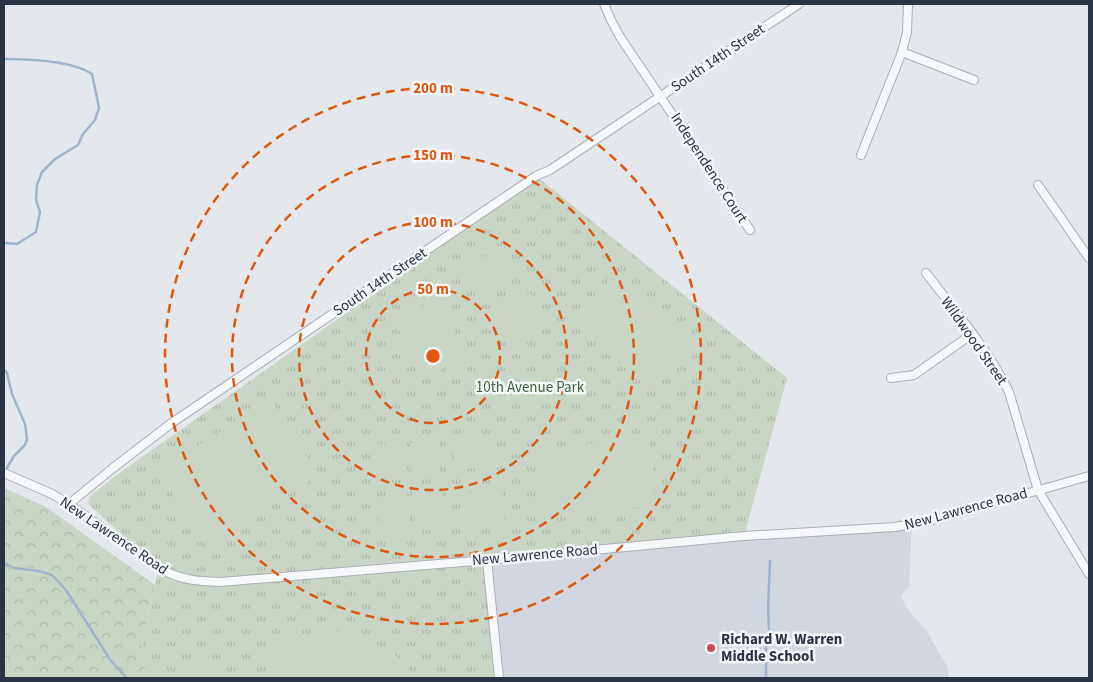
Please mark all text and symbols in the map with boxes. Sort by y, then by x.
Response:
street label: South 14th Street [667,19,769,97]
text: 200 m [413,78,453,99]
street label: Independence Court [665,109,753,227]
text: 150 m [413,145,453,166]
text: 100 m [413,212,453,233]
street label: South 14th Street [329,243,431,321]
text: 50 m [417,279,449,300]
street label: Wildwood Street [936,293,1012,389]
centre of rings [424,347,442,365]
park label: 10th Avenue Park [476,377,585,398]
street label: New Lawrence Road [902,482,1030,536]
street label: New Lawrence Road [56,492,172,580]
street label: New Lawrence Road [471,539,599,571]
place label: Richard W. Warren Middle School [721,629,842,667]
marker: Richard W. Warren Middle School [705,642,717,654]

